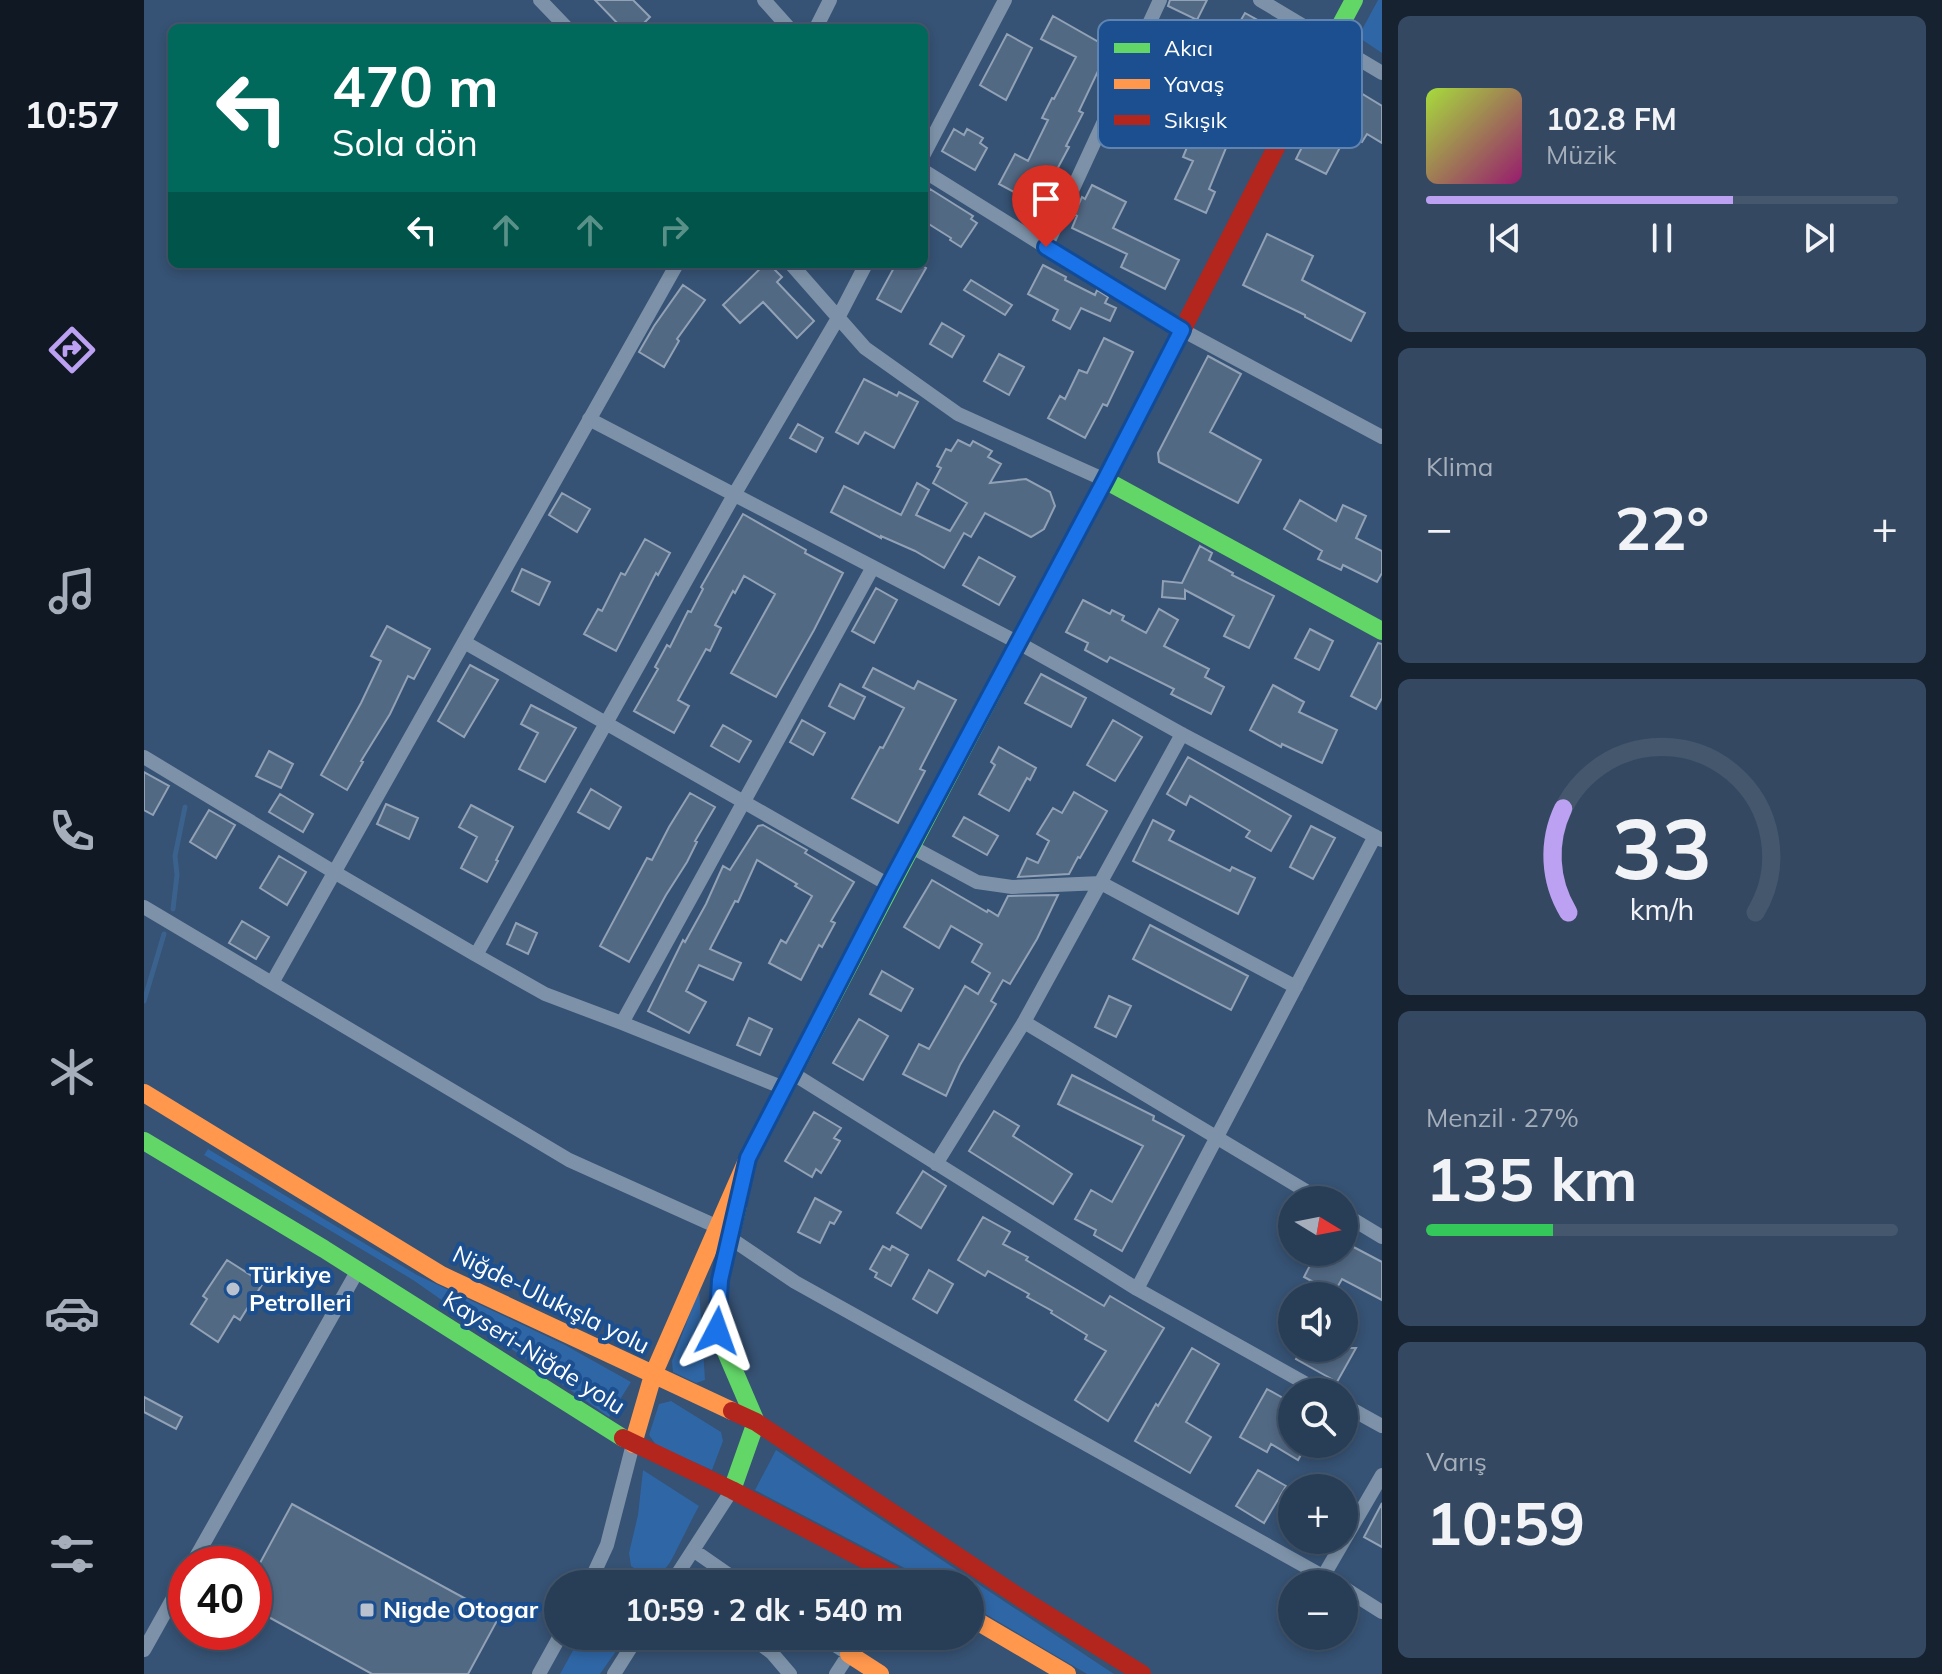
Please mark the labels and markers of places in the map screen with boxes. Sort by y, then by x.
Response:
pin [1012,165,1080,247]
place label: Türkiye Petrolleri [249,1259,351,1317]
marker: Türkiye Petrolleri [224,1280,242,1298]
place label: Nigde Otogar [383,1594,539,1624]
marker: Nigde Otogar [358,1601,376,1619]

